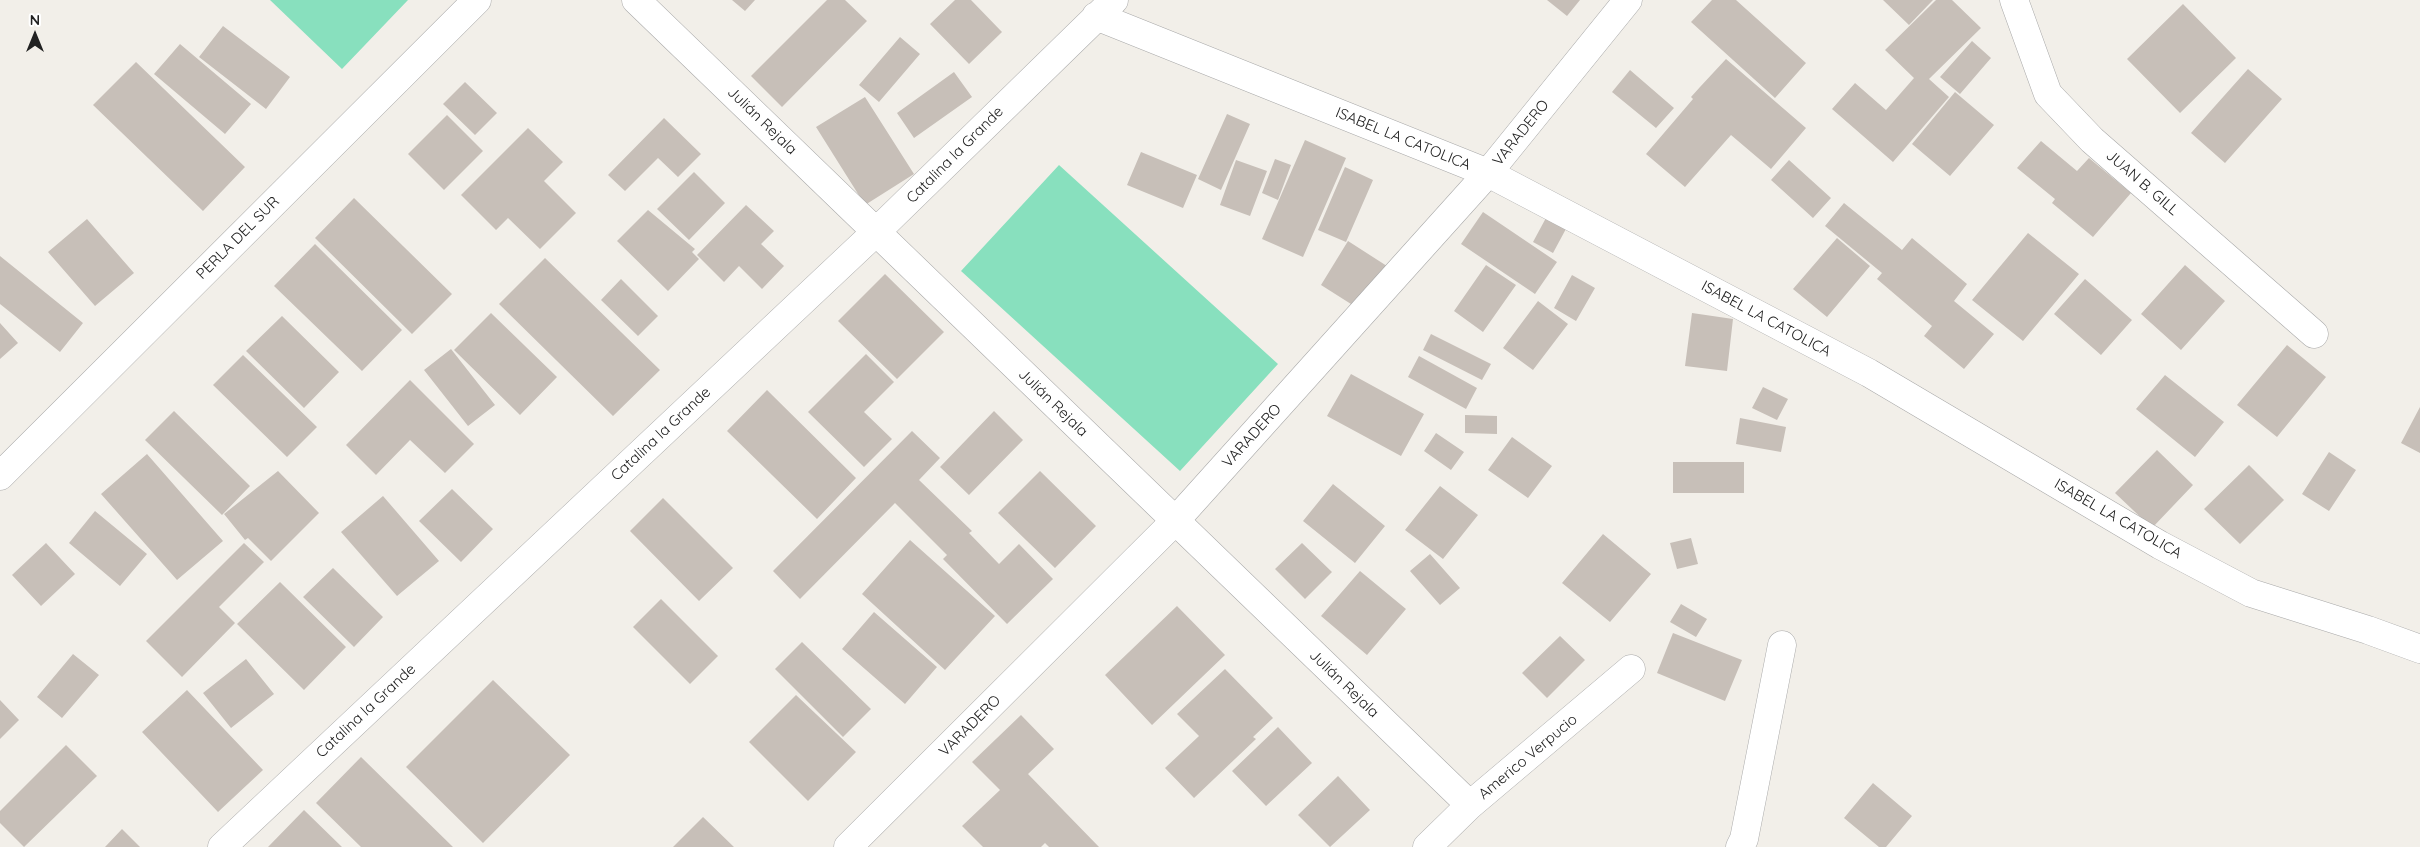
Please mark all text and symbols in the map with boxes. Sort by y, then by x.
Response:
north arrow [10,10,60,60]
text: N [30,11,40,29]
street label: Julián Rejala [723,83,801,159]
street label: VARADERO [1489,96,1553,170]
street label: Catalina la Grande [903,103,1007,207]
street label: ISABEL LA CATOLICA [1333,104,1473,174]
street label: JUAN B. GILL [2102,147,2182,219]
street label: PERLA DEL SUR [193,193,283,283]
street label: ISABEL LA CATOLICA [1698,277,1834,361]
street label: Julián Rejala [1014,365,1092,441]
street label: Catalina la Grande [607,383,715,485]
street label: VARADERO [1219,400,1285,472]
street label: ISABEL LA CATOLICA [2051,475,2185,563]
street label: Julián Rejala [1305,646,1383,722]
street label: Catalina la Grande [312,660,420,762]
street label: VARADERO [935,691,1005,761]
street label: Americo Verpucio [1475,710,1581,804]

